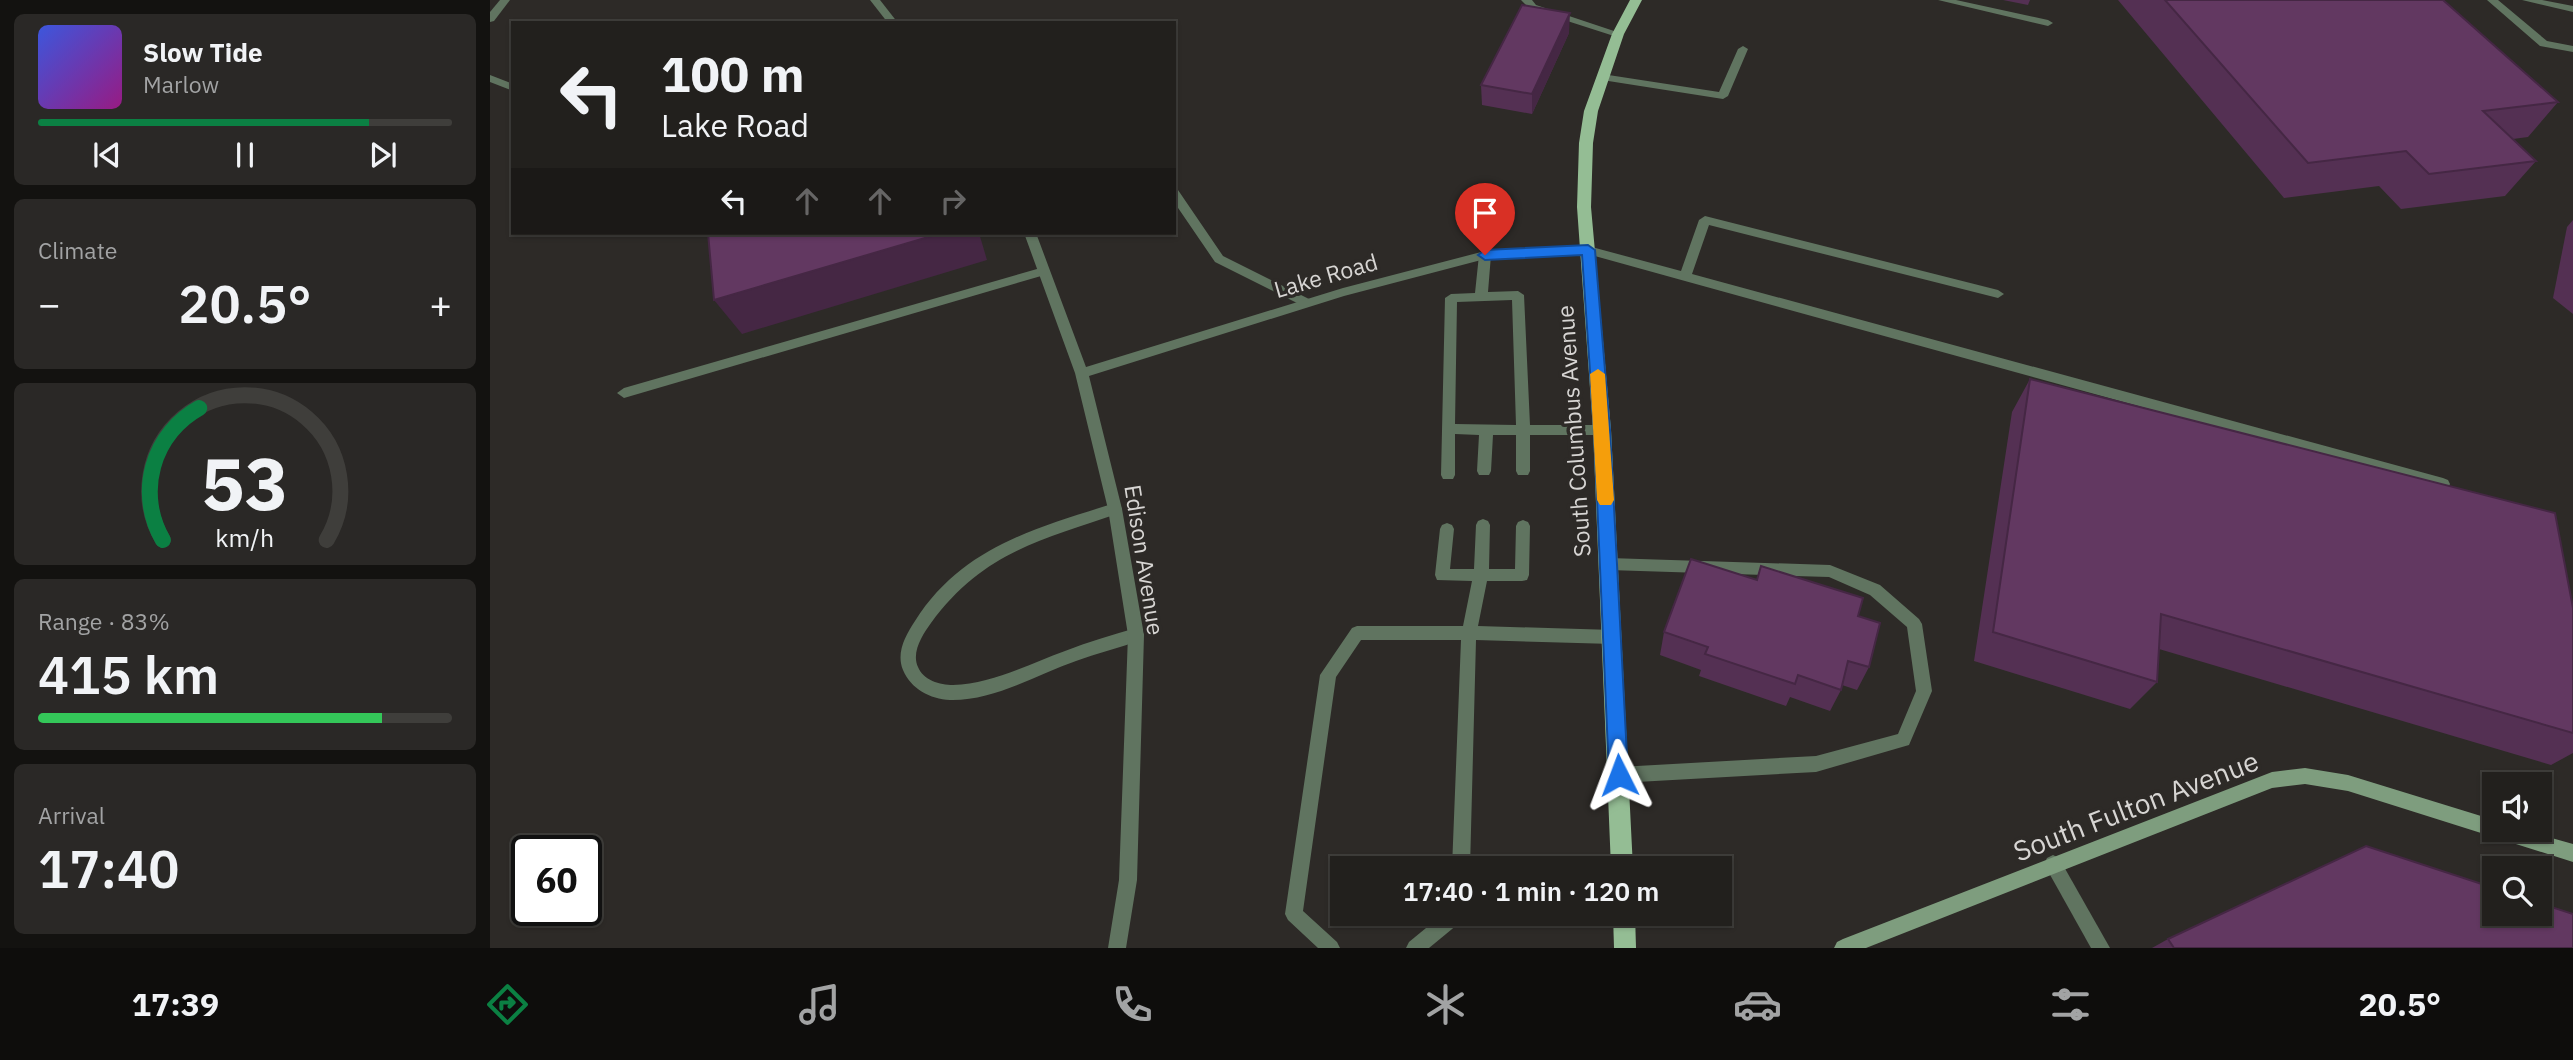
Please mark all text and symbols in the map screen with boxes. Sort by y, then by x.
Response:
text: Slow Tide [143,35,263,69]
text: 100 m [661,42,805,105]
icon: left [546,49,637,140]
text: Marlow [143,69,219,99]
text: Lake Road [661,104,809,146]
icon: previous [88,136,126,174]
icon: pause [226,136,264,174]
icon: next [364,136,402,174]
icon: left [715,182,753,220]
icon: ahead [788,182,826,220]
icon: ahead [861,182,899,220]
icon: right [934,182,972,220]
pin [1455,183,1515,255]
icon: arrive [1466,194,1504,232]
text: Climate [38,235,117,265]
street label: Lake Road [1270,246,1381,304]
text: 20.5° [178,270,312,337]
text: − [38,279,61,328]
text: + [429,279,452,328]
street label: South Columbus Avenue [1549,304,1597,558]
text: 53 [201,435,289,530]
street label: Edison Avenue [1118,483,1172,637]
text: km/h [216,521,274,554]
text: Range · 83% [38,606,170,636]
text: 415 km [38,641,219,708]
position arrow [1582,738,1656,812]
street label: South Fulton Avenue [2008,742,2264,869]
map controls [2482,772,2552,926]
button: sound [2482,772,2552,842]
text: Arrival [38,800,105,830]
text: 17:40 [38,835,179,902]
speed limit sign: 60 [511,835,602,926]
button: search [2482,856,2552,926]
text: 17:40 · 1 min · 120 m [1403,874,1659,908]
icon: directions [483,980,532,1029]
icon: music [795,980,844,1029]
icon: phone [1108,980,1157,1029]
icon: climate [1421,980,1470,1029]
icon: car [1733,980,1782,1029]
icon: filters [2046,980,2095,1029]
text: 17:39 [132,983,219,1025]
text: 20.5° [2359,983,2441,1025]

